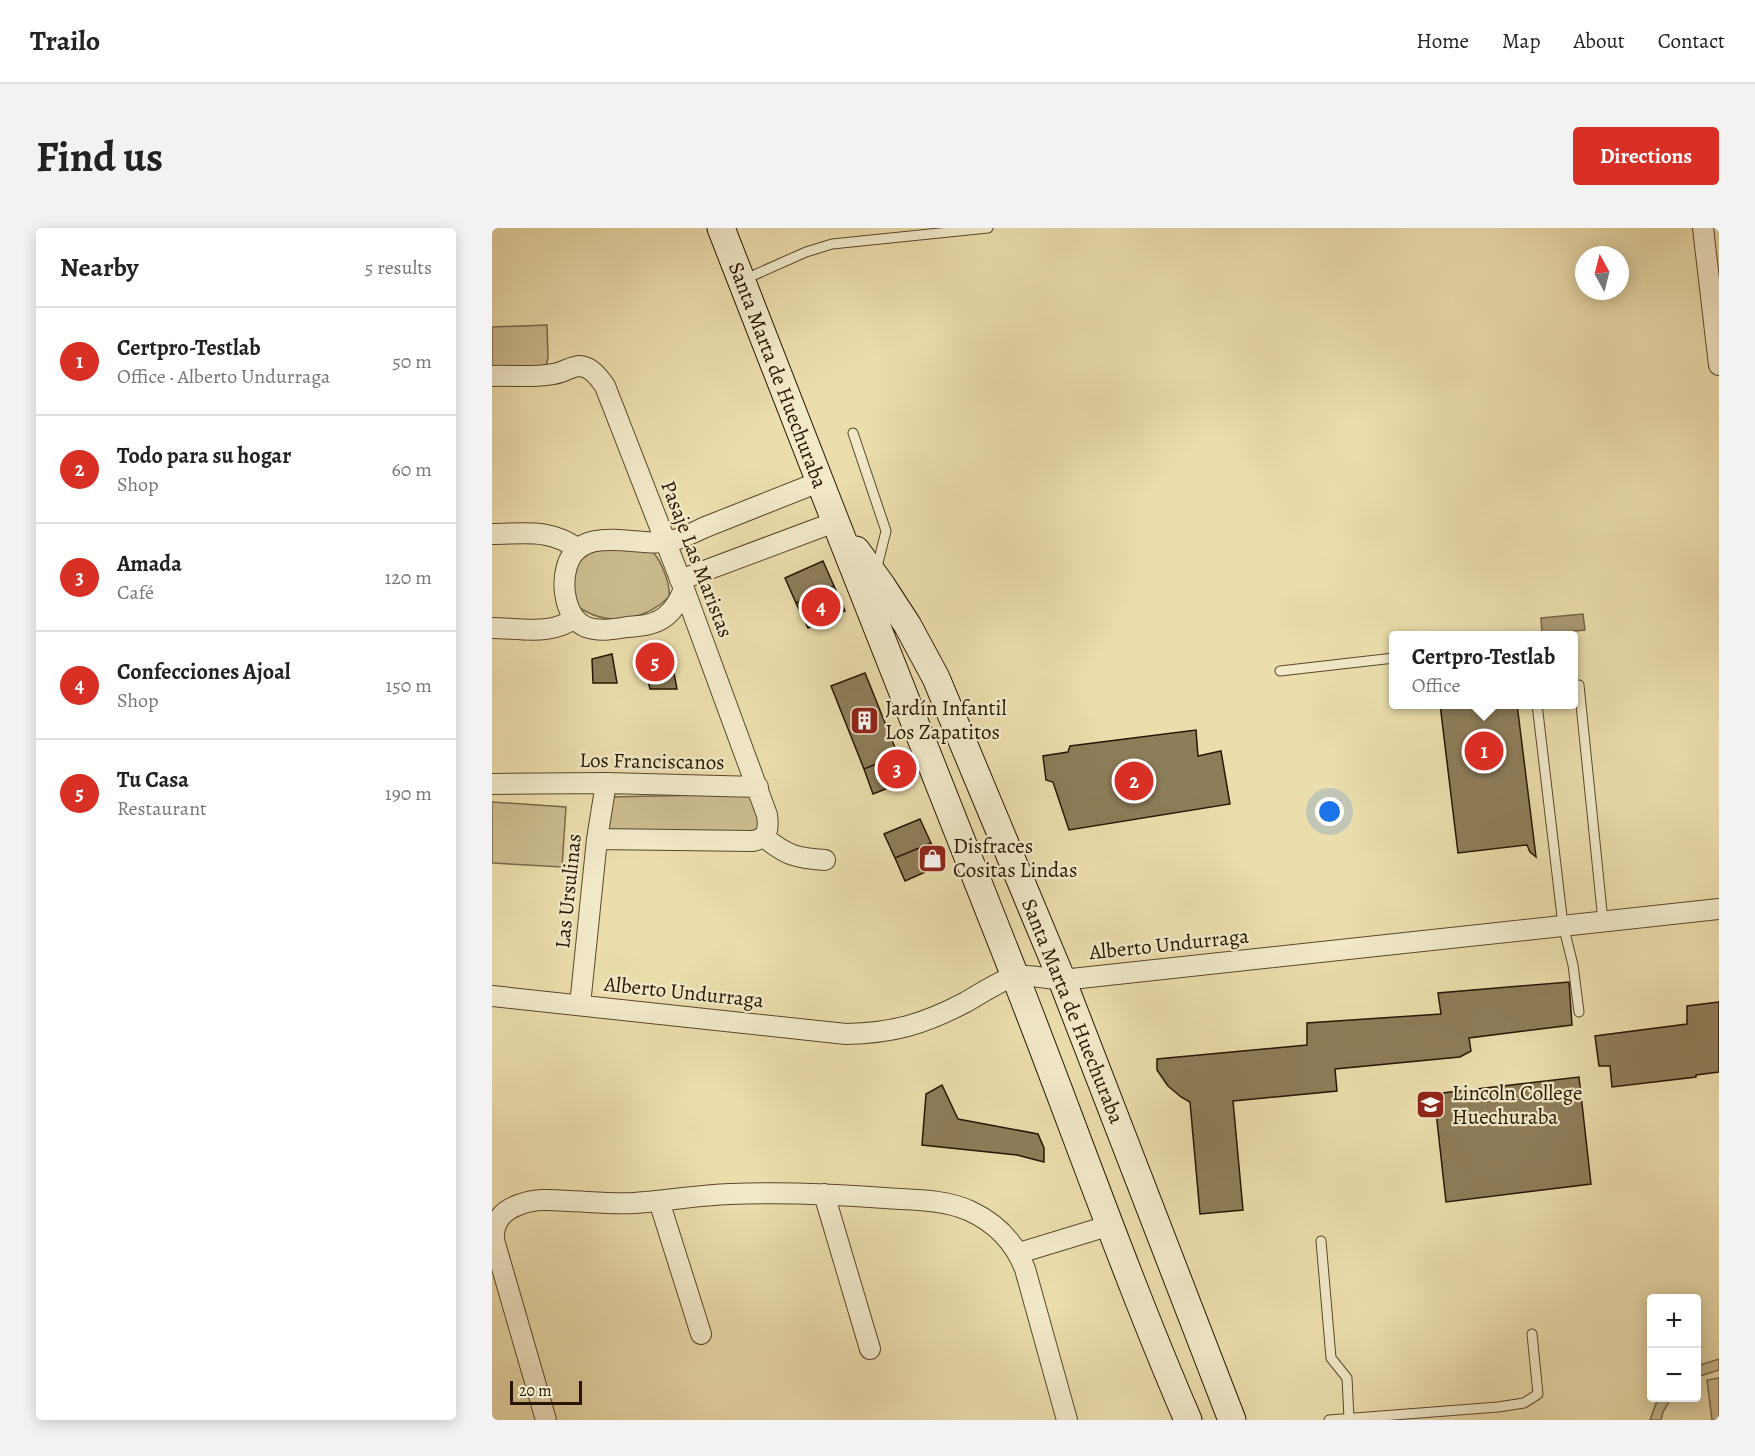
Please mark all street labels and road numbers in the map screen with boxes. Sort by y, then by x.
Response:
street label: Santa Marta de Huechuraba [722,258,834,492]
street label: Pasaje Las Maristas [654,477,740,641]
street label: Los Franciscanos [579,746,725,776]
street label: Las Ursulinas [548,832,588,950]
street label: Santa Marta de Huechuraba [1015,894,1131,1128]
street label: Alberto Undurraga [1087,922,1250,966]
street label: Alberto Undurraga [602,970,765,1014]

